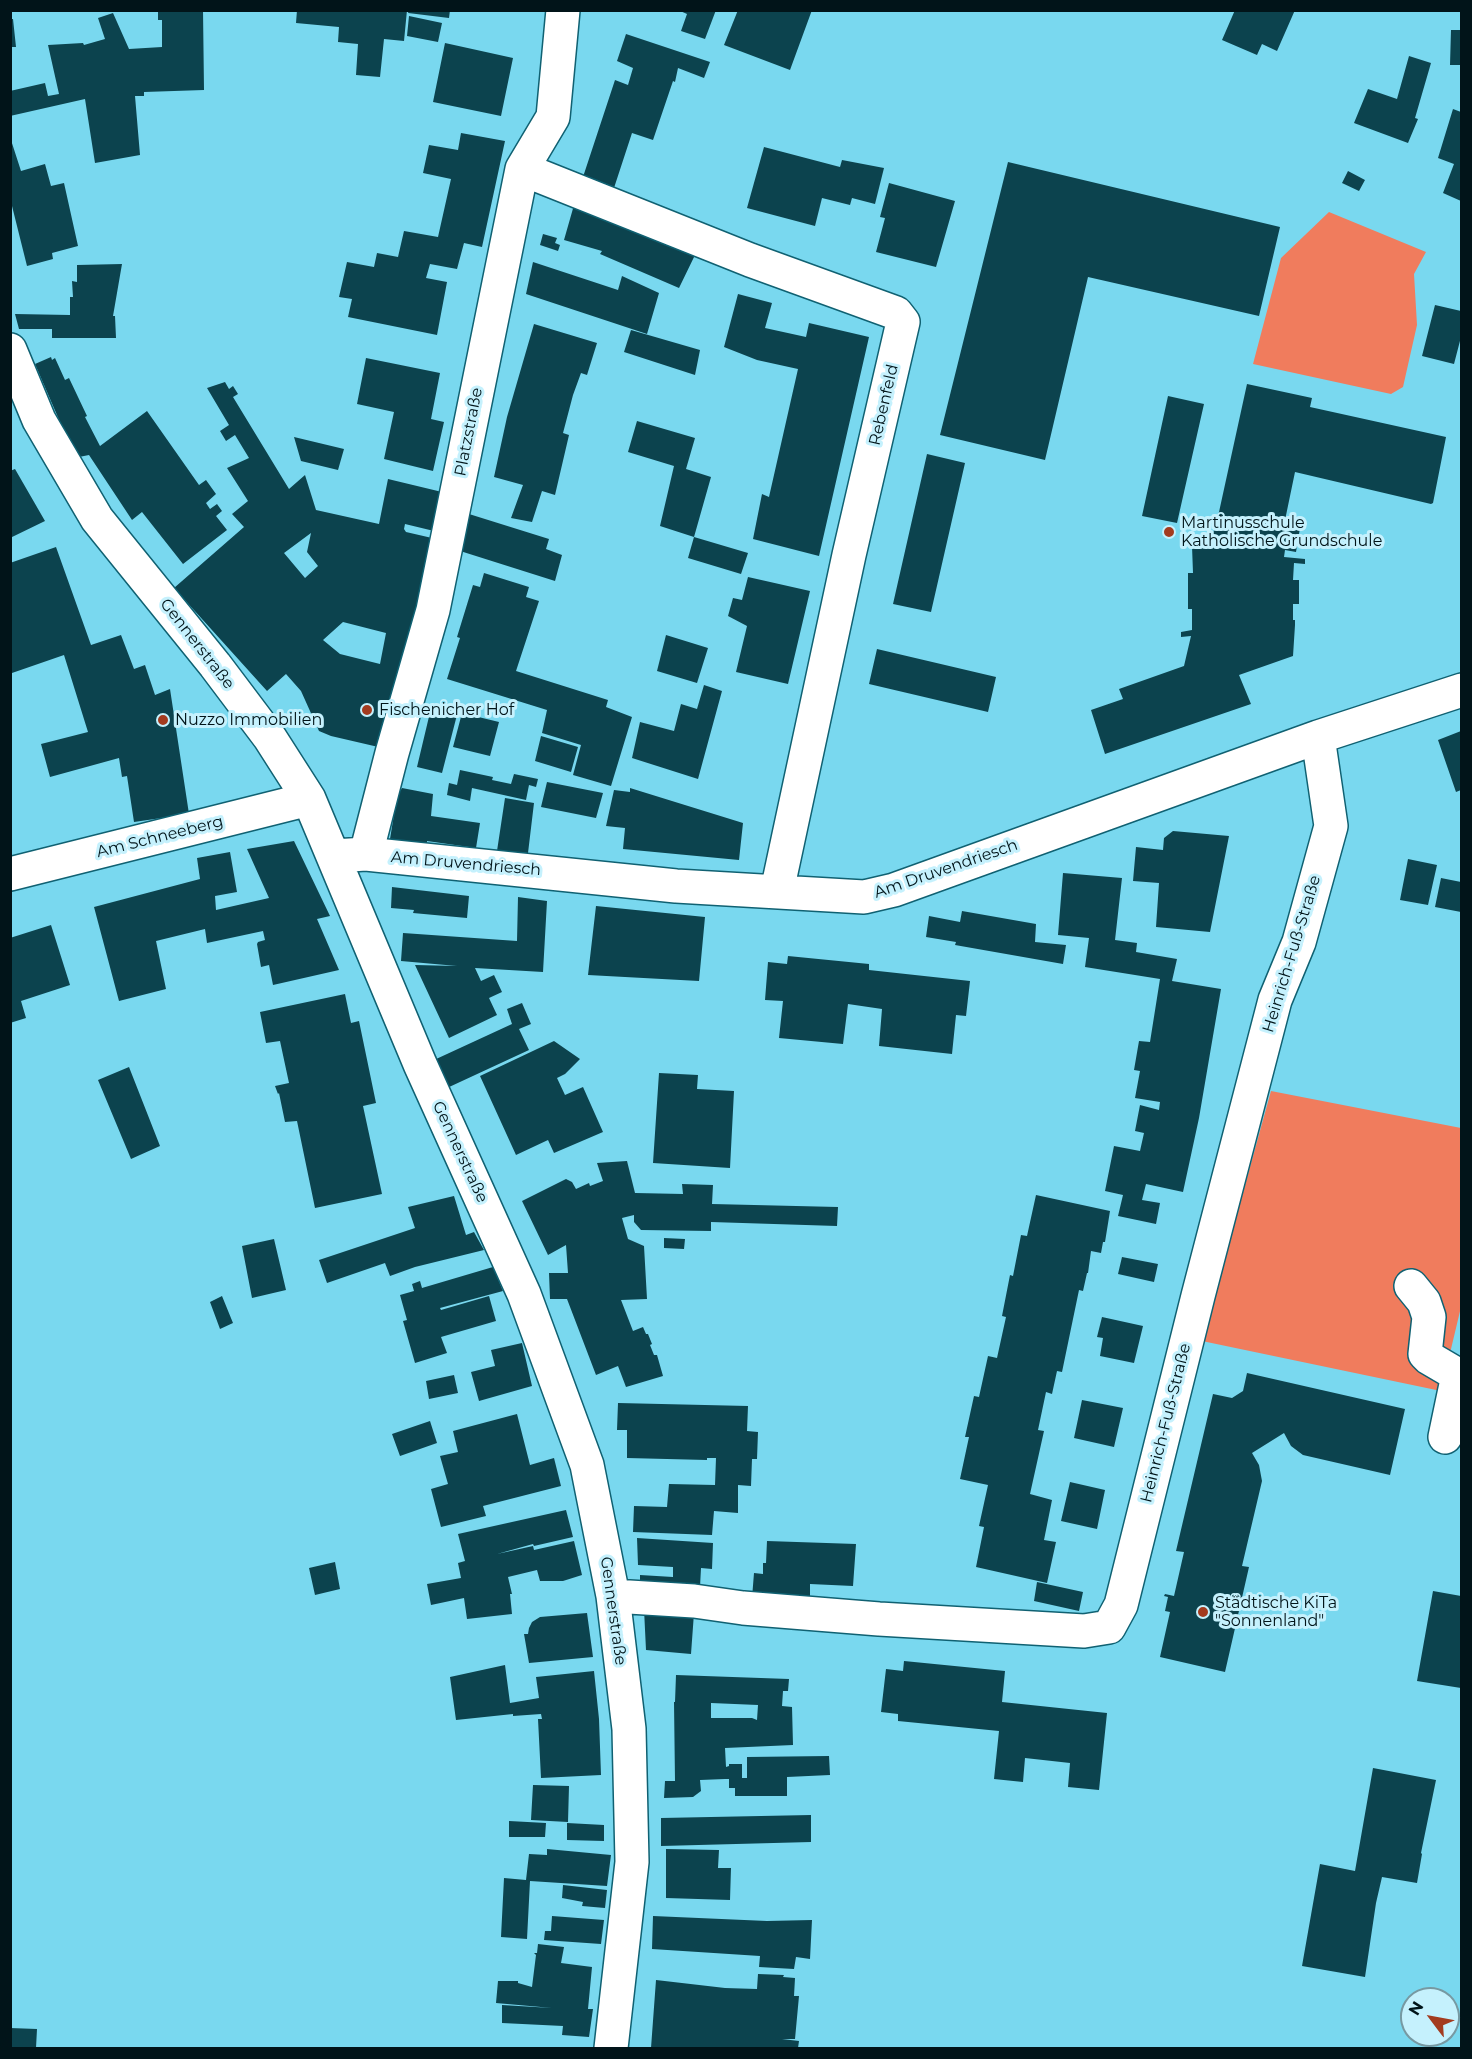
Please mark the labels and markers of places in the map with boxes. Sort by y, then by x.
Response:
place label: Martinusschule Katholische Grundschule [1181,513,1382,551]
marker: Martinusschule Katholische Grundschule [1162,525,1176,539]
place label: Fischenicher Hof [379,700,514,720]
marker: Fischenicher Hof [360,703,374,717]
place label: Nuzzo Immobilien [175,710,322,730]
marker: Nuzzo Immobilien [156,713,170,727]
place label: Städtische KiTa "Sonnenland" [1215,1593,1337,1631]
marker: Städtische KiTa "Sonnenland" [1196,1605,1210,1619]

